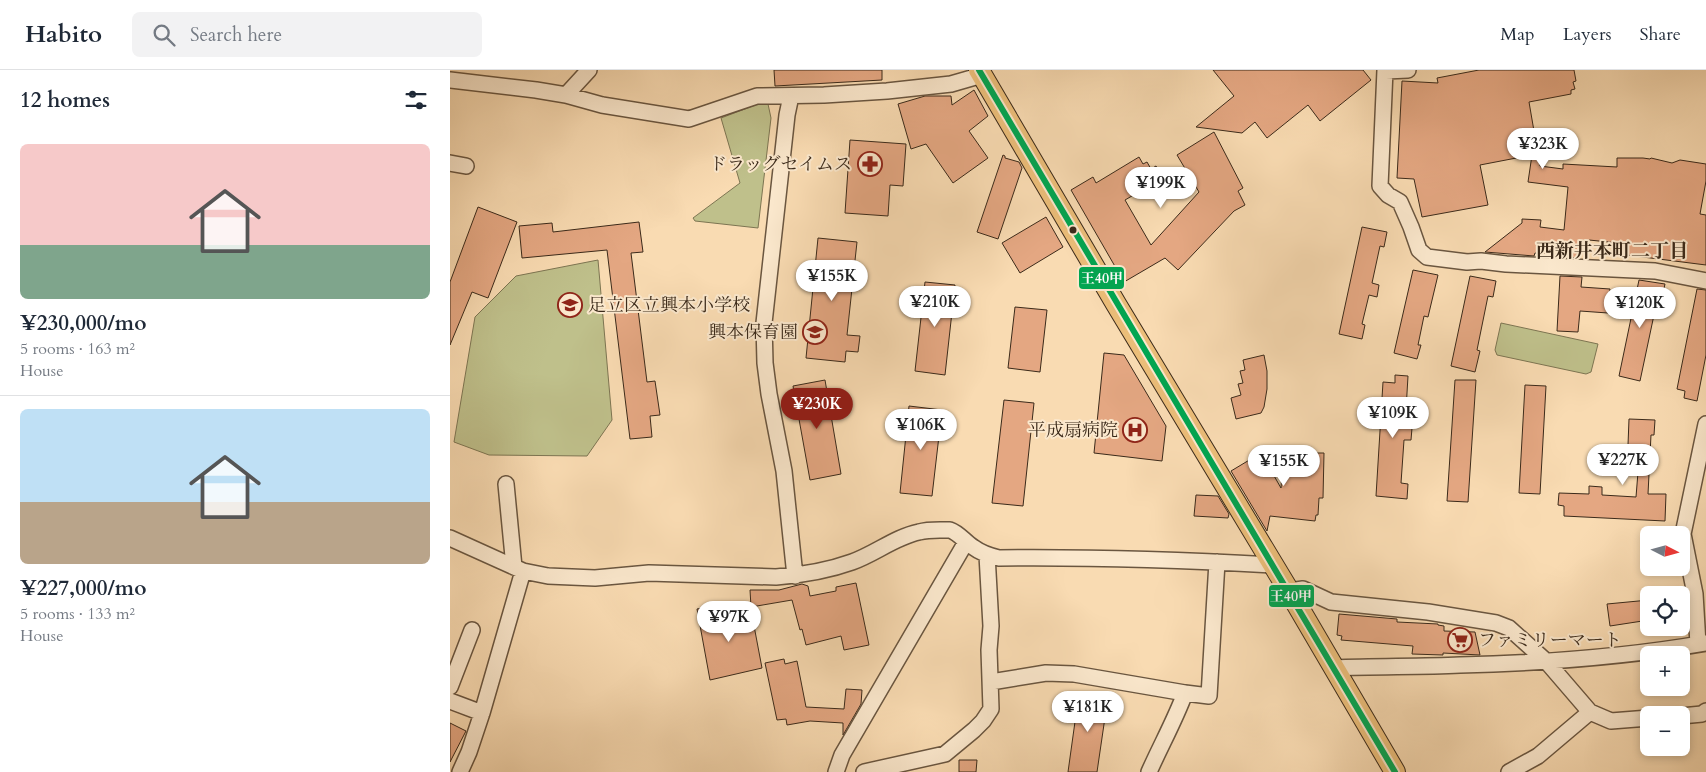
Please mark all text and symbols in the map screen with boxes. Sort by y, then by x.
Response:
search box [132,12,482,57]
text: Habito [25,18,102,51]
icon: search [150,21,178,49]
text: Search here [190,22,282,48]
text: Map [1500,22,1535,47]
text: Layers [1563,22,1612,47]
text: Share [1640,22,1681,47]
text: 12 homes [20,86,110,115]
icon: filters [402,86,430,114]
pin: ¥323K [1508,128,1578,170]
text: ¥323K [1518,133,1568,155]
pharmacy icon: ドラッグセイムス [857,151,883,177]
place label: ドラッグセイムス [709,152,852,177]
pin: ¥199K [1126,166,1196,209]
text: ¥199K [1136,172,1186,194]
icon: home [180,176,270,266]
unlabelled marker [1068,225,1078,235]
district label: 西新井本町二丁目 [1536,238,1688,264]
pin: ¥155K [797,260,867,302]
text: ¥155K [807,265,857,287]
line badge: 王40甲 [1078,266,1125,290]
text: 王40甲 [1081,269,1123,288]
pin: ¥210K [900,286,970,328]
pin: ¥120K [1605,286,1675,329]
text: ¥210K [910,291,960,313]
school or university icon: 足立区立興本小学校 [557,292,583,318]
text: ¥120K [1615,292,1665,314]
place label: 足立区立興本小学校 [588,293,750,318]
text: ¥230,000/mo [20,309,146,338]
school or university icon: 興本保育園 [802,319,828,345]
place label: 興本保育園 [708,320,798,345]
text: 5 rooms · 163 m² [20,338,135,360]
text: House [20,360,63,382]
pin: ¥230K [782,388,852,430]
text: ¥230K [792,393,842,415]
pin: ¥109K [1358,396,1428,439]
text: ¥109K [1368,402,1418,424]
pin: ¥106K [886,408,956,451]
text: ¥106K [896,414,946,436]
hospital icon: 平成扇病院 [1122,417,1148,443]
place label: 平成扇病院 [1028,418,1118,443]
icon: home [180,442,270,532]
pin: ¥155K [1249,444,1319,487]
pin: ¥227K [1588,444,1658,486]
text: ¥227K [1598,449,1648,471]
text: ¥155K [1259,450,1309,472]
north arrow [1640,526,1690,576]
map controls [1640,526,1690,756]
text: ¥227,000/mo [20,574,146,603]
line badge: 王40甲 [1268,584,1315,608]
button: locate [1640,586,1690,636]
text: 王40甲 [1270,587,1312,606]
pin: ¥97K [699,600,759,643]
text: 5 rooms · 133 m² [20,603,135,625]
text: ¥97K [708,606,750,628]
text: House [20,625,63,647]
supermarket icon: ファミリーマート [1447,627,1473,653]
place label: ファミリーマート [1478,628,1622,653]
button: + [1640,646,1690,696]
pin: ¥181K [1053,690,1123,733]
text: ¥181K [1063,696,1113,718]
button: − [1640,706,1690,756]

